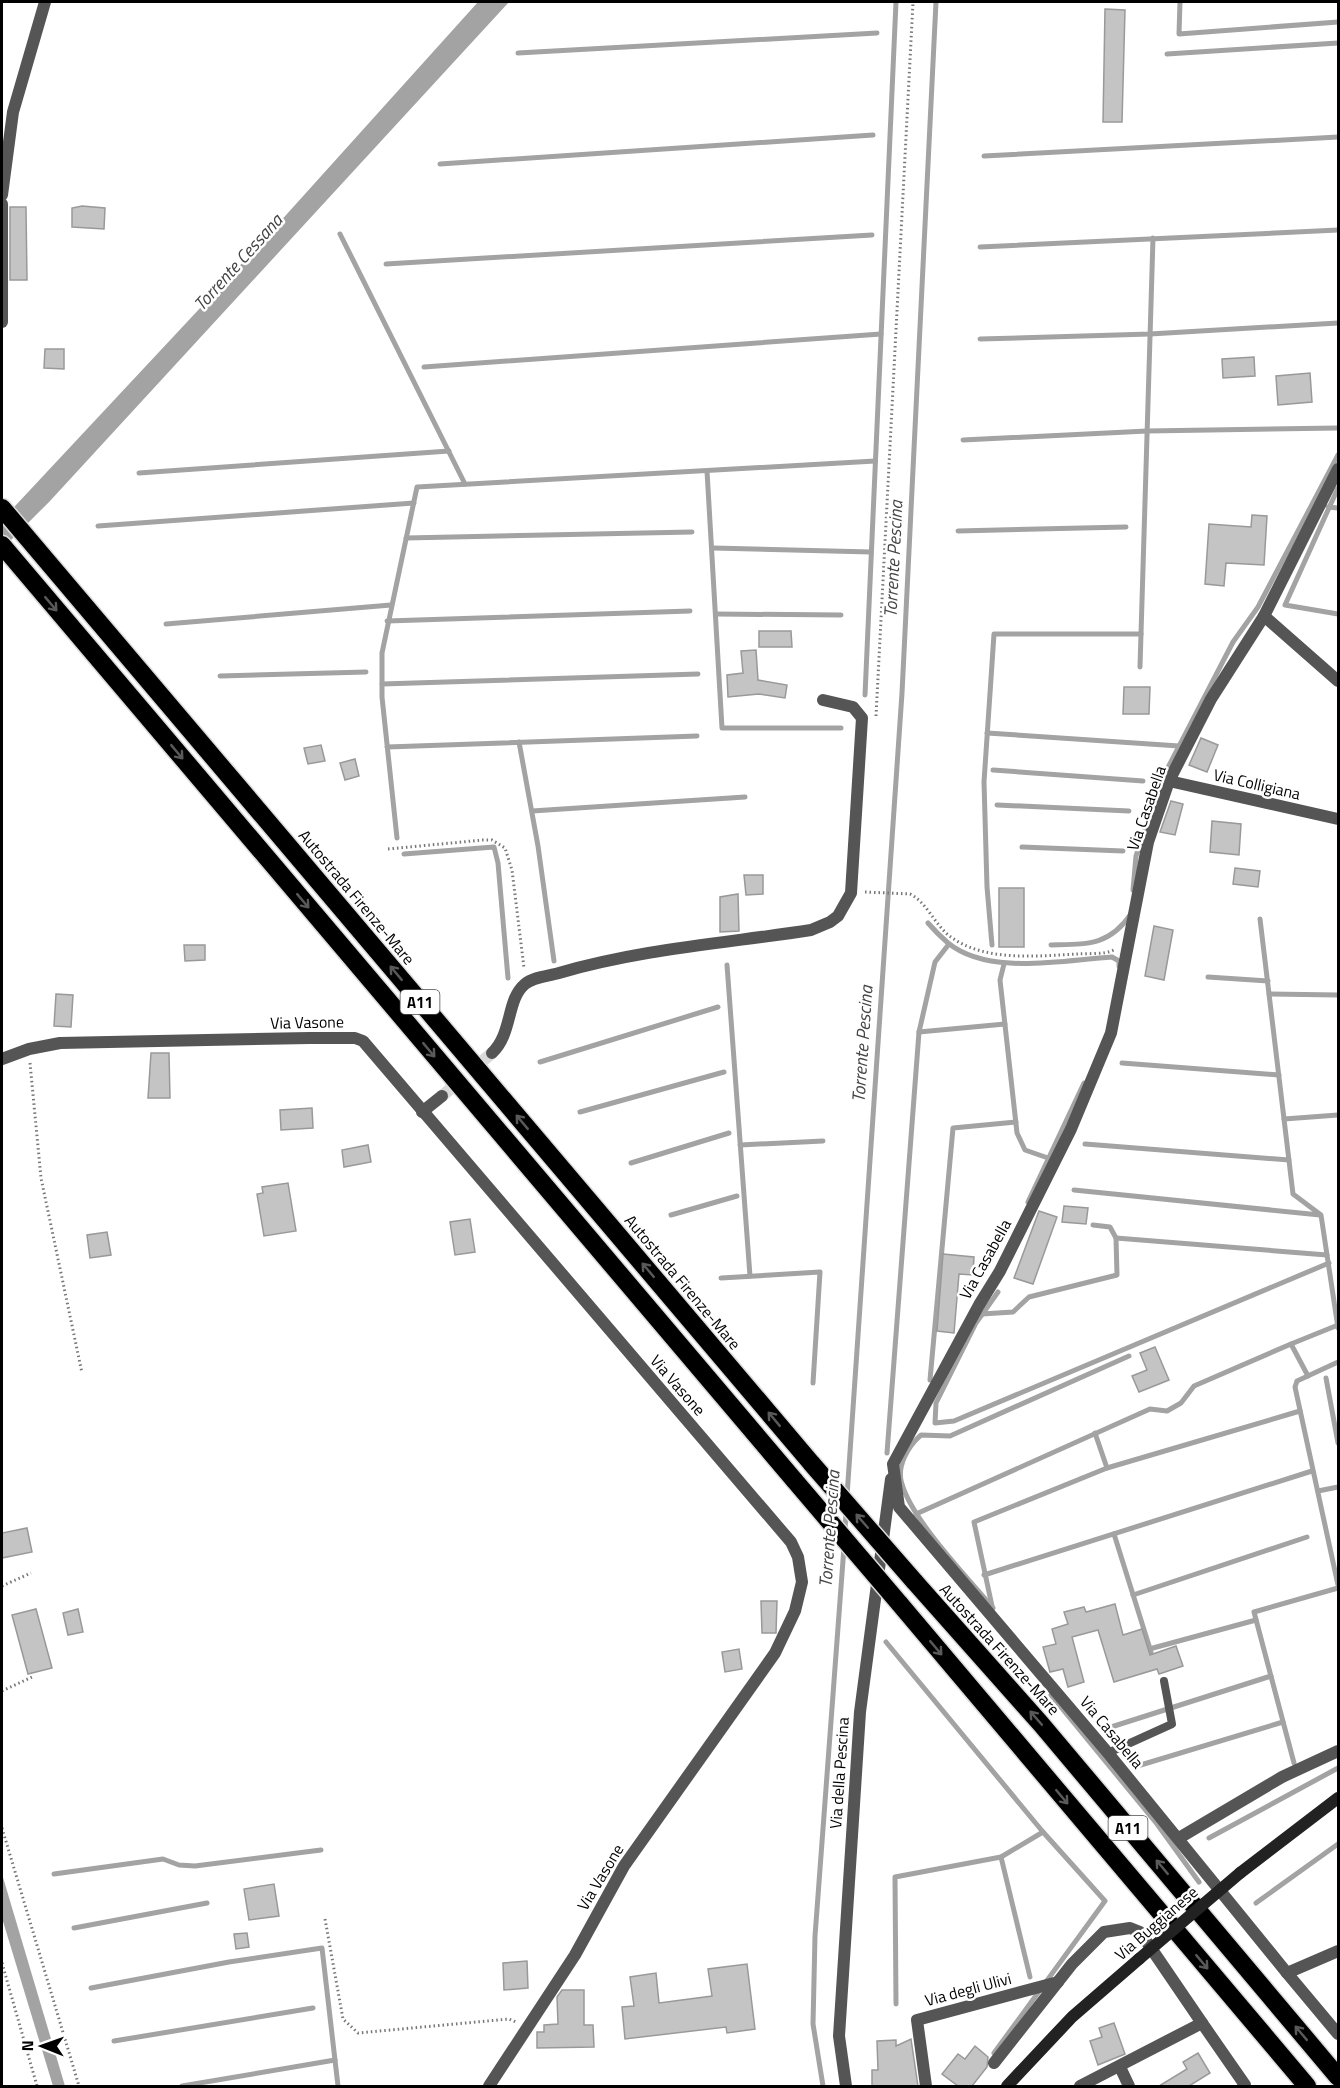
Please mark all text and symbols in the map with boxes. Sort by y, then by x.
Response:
water label: Torrente Cessana [187,207,289,316]
water label: Torrente Pescina [876,499,910,618]
one-way arrow [44,596,58,611]
one-way arrow [170,744,184,759]
street label: Via Casabella [1120,762,1172,854]
street label: Via Colligiana [1211,762,1303,806]
street label: Autostrada Firenze-Mare [293,824,421,970]
one-way arrow [296,893,310,908]
one-way arrow [389,965,402,981]
water label: Torrente Pescina [844,984,880,1103]
road number: A11 [400,990,440,1014]
street label: Via Vasone [270,1009,344,1035]
one-way arrow [422,1042,436,1057]
one-way arrow [515,1115,529,1130]
street label: Autostrada Firenze-Mare [619,1209,747,1355]
street label: Via Casabella [953,1215,1017,1303]
one-way arrow [641,1263,655,1278]
street label: Via Vasone [645,1349,711,1421]
one-way arrow [767,1412,781,1427]
water label: Torrente Pescina [811,1469,847,1588]
one-way arrow [855,1514,869,1529]
street label: Autostrada Firenze-Mare [934,1578,1066,1720]
one-way arrow [929,1640,943,1655]
street label: Via Casabella [1074,1690,1150,1774]
one-way arrow [1029,1711,1043,1726]
street label: Via della Pescina [823,1716,855,1830]
one-way arrow [1055,1789,1068,1805]
road number: A11 [1108,1816,1148,1840]
street label: Via Vasone [571,1839,629,1915]
one-way arrow [1155,1859,1168,1875]
street label: Via Buggianese [1109,1880,1203,1966]
one-way arrow [1195,1954,1208,1970]
street label: Via degli Ulivi [922,1966,1014,2012]
north arrow [12,2016,72,2076]
one-way arrow [1294,2026,1308,2041]
text: N [15,2040,39,2051]

